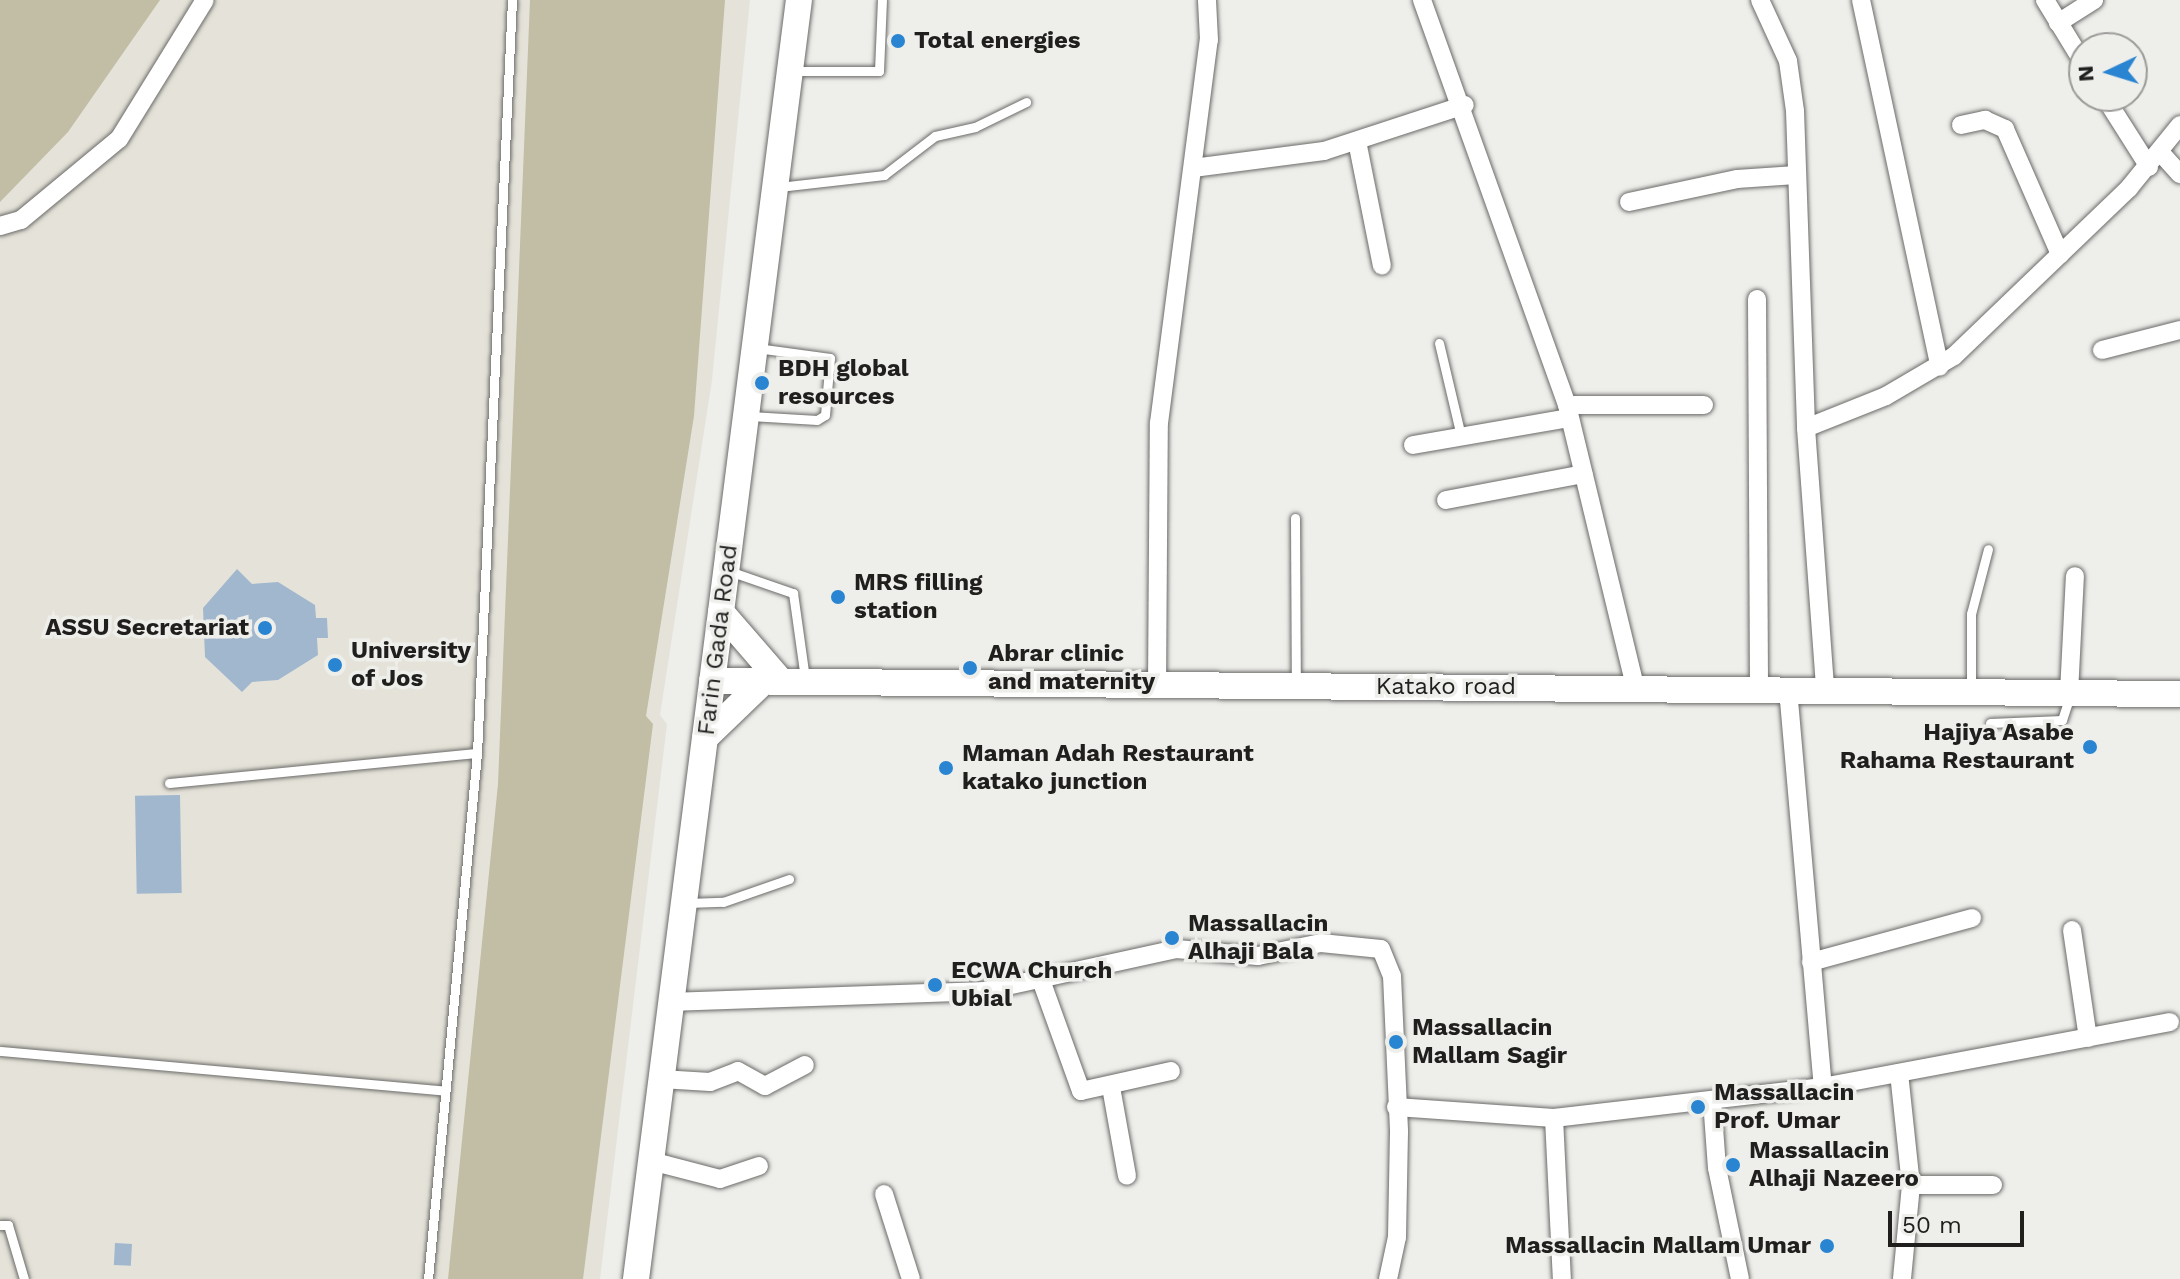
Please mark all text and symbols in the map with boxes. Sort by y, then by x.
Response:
place label: Total energies [914,27,1081,55]
marker: Total energies [889,32,907,50]
north arrow [2068,32,2148,112]
text: N [2073,65,2099,83]
place label: BDH global resources [778,355,909,411]
marker: BDH global resources [753,374,771,392]
street label: Farin Gada Road [692,543,744,737]
place label: MRS filling station [854,569,983,625]
marker: MRS filling station [829,588,847,606]
place label: ASSU Secretariat [45,614,249,642]
marker: ASSU Secretariat [256,619,274,637]
place label: University of Jos [351,637,471,693]
place label: Abrar clinic and maternity [988,640,1155,696]
marker: University of Jos [326,656,344,674]
marker: Abrar clinic and maternity [959,657,981,679]
street label: Katako road [1376,673,1516,701]
place label: Hajiya Asabe Rahama Restaurant [1840,719,2074,775]
marker: Hajiya Asabe Rahama Restaurant [2081,738,2099,756]
place label: Maman Adah Restaurant katako junction [962,740,1254,796]
marker: Maman Adah Restaurant katako junction [937,759,955,777]
place label: Massallacin Alhaji Bala [1188,910,1328,966]
marker: Massallacin Alhaji Bala [1163,929,1181,947]
place label: ECWA Church Ubial [951,957,1113,1013]
marker: ECWA Church Ubial [926,976,944,994]
place label: Massallacin Mallam Sagir [1412,1014,1567,1070]
marker: Massallacin Mallam Sagir [1387,1033,1405,1051]
place label: Massallacin Prof. Umar [1714,1079,1854,1135]
marker: Massallacin Prof. Umar [1689,1098,1707,1116]
place label: Massallacin Alhaji Nazeero [1749,1137,1919,1193]
marker: Massallacin Alhaji Nazeero [1724,1156,1742,1174]
scale bar [1892,1195,2028,1245]
text: 50 m [1902,1211,1962,1239]
place label: Massallacin Mallam Umar [1505,1232,1811,1260]
marker: Massallacin Mallam Umar [1818,1237,1836,1255]

